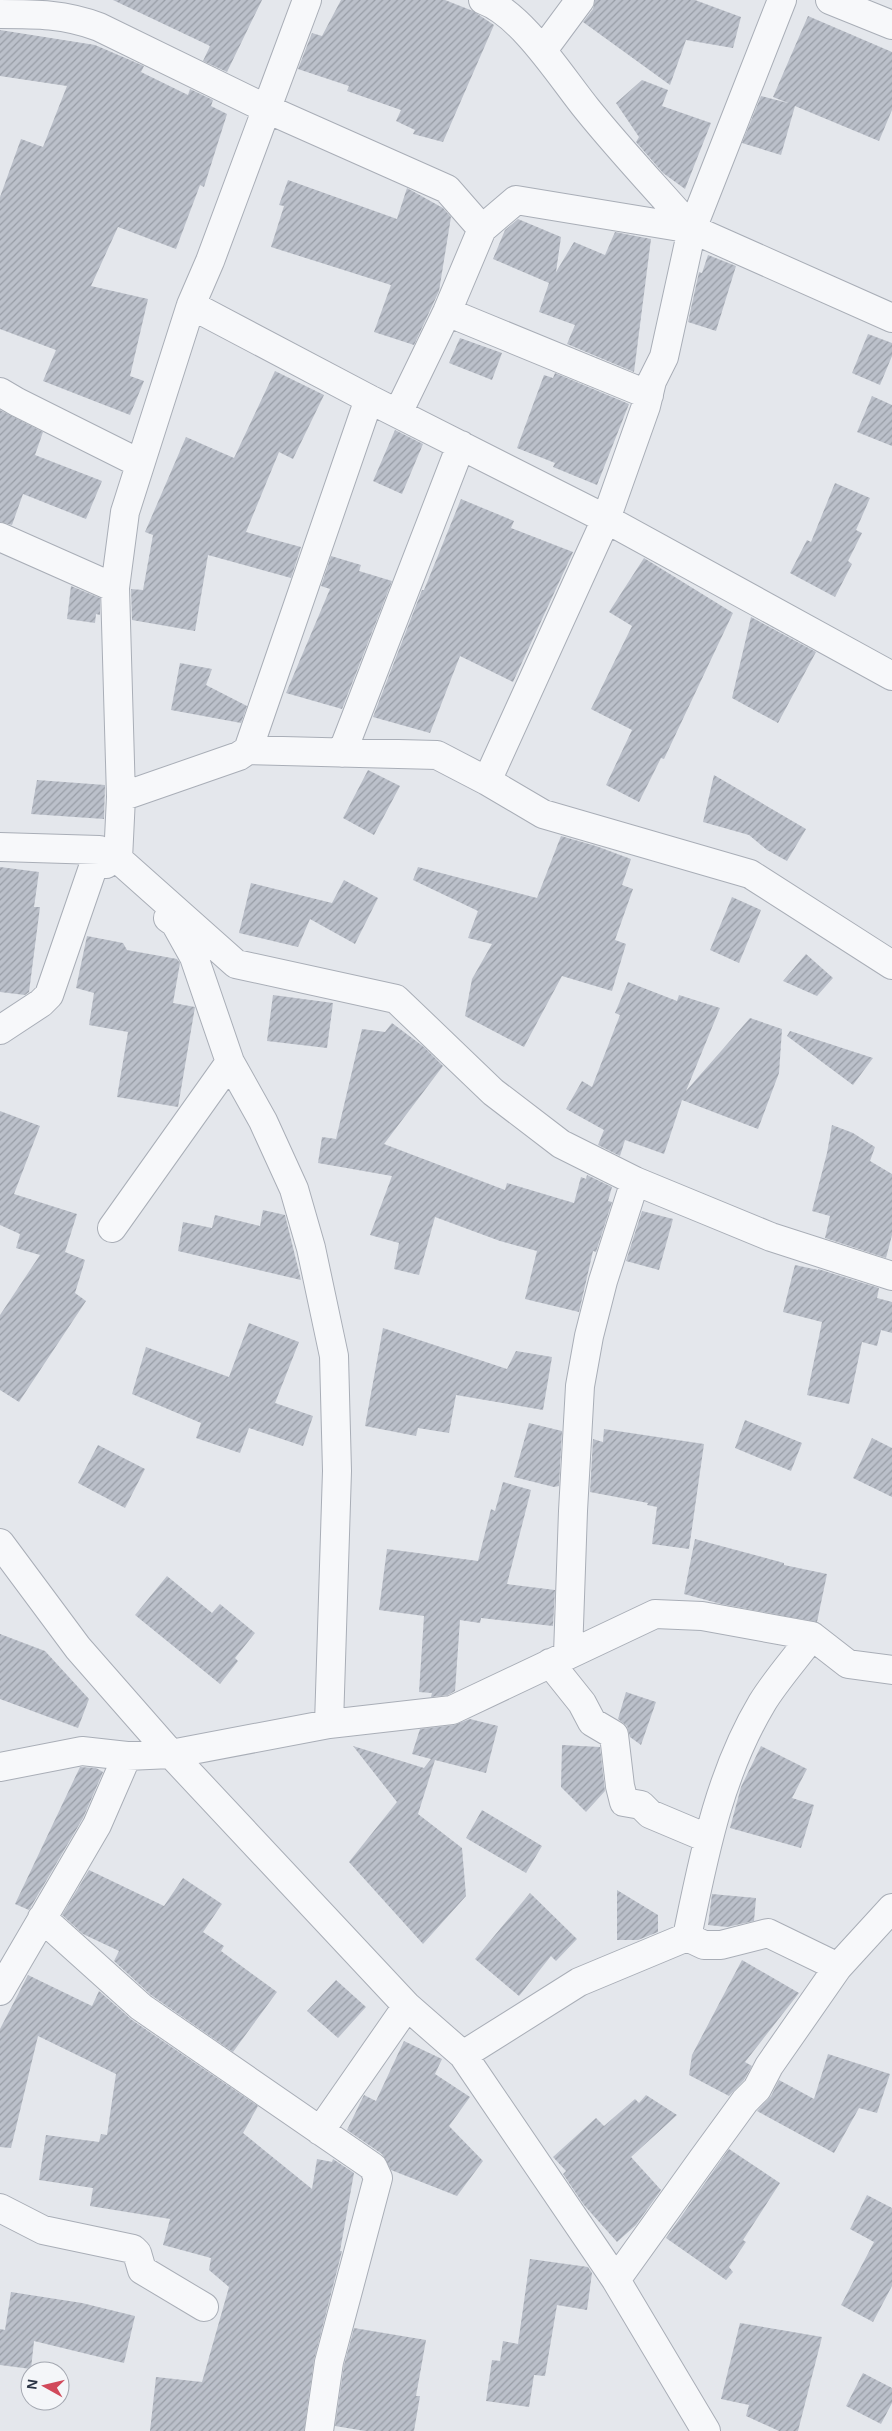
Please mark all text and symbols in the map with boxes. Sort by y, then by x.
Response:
north arrow [20,2361,70,2411]
text: N [23,2378,41,2390]

